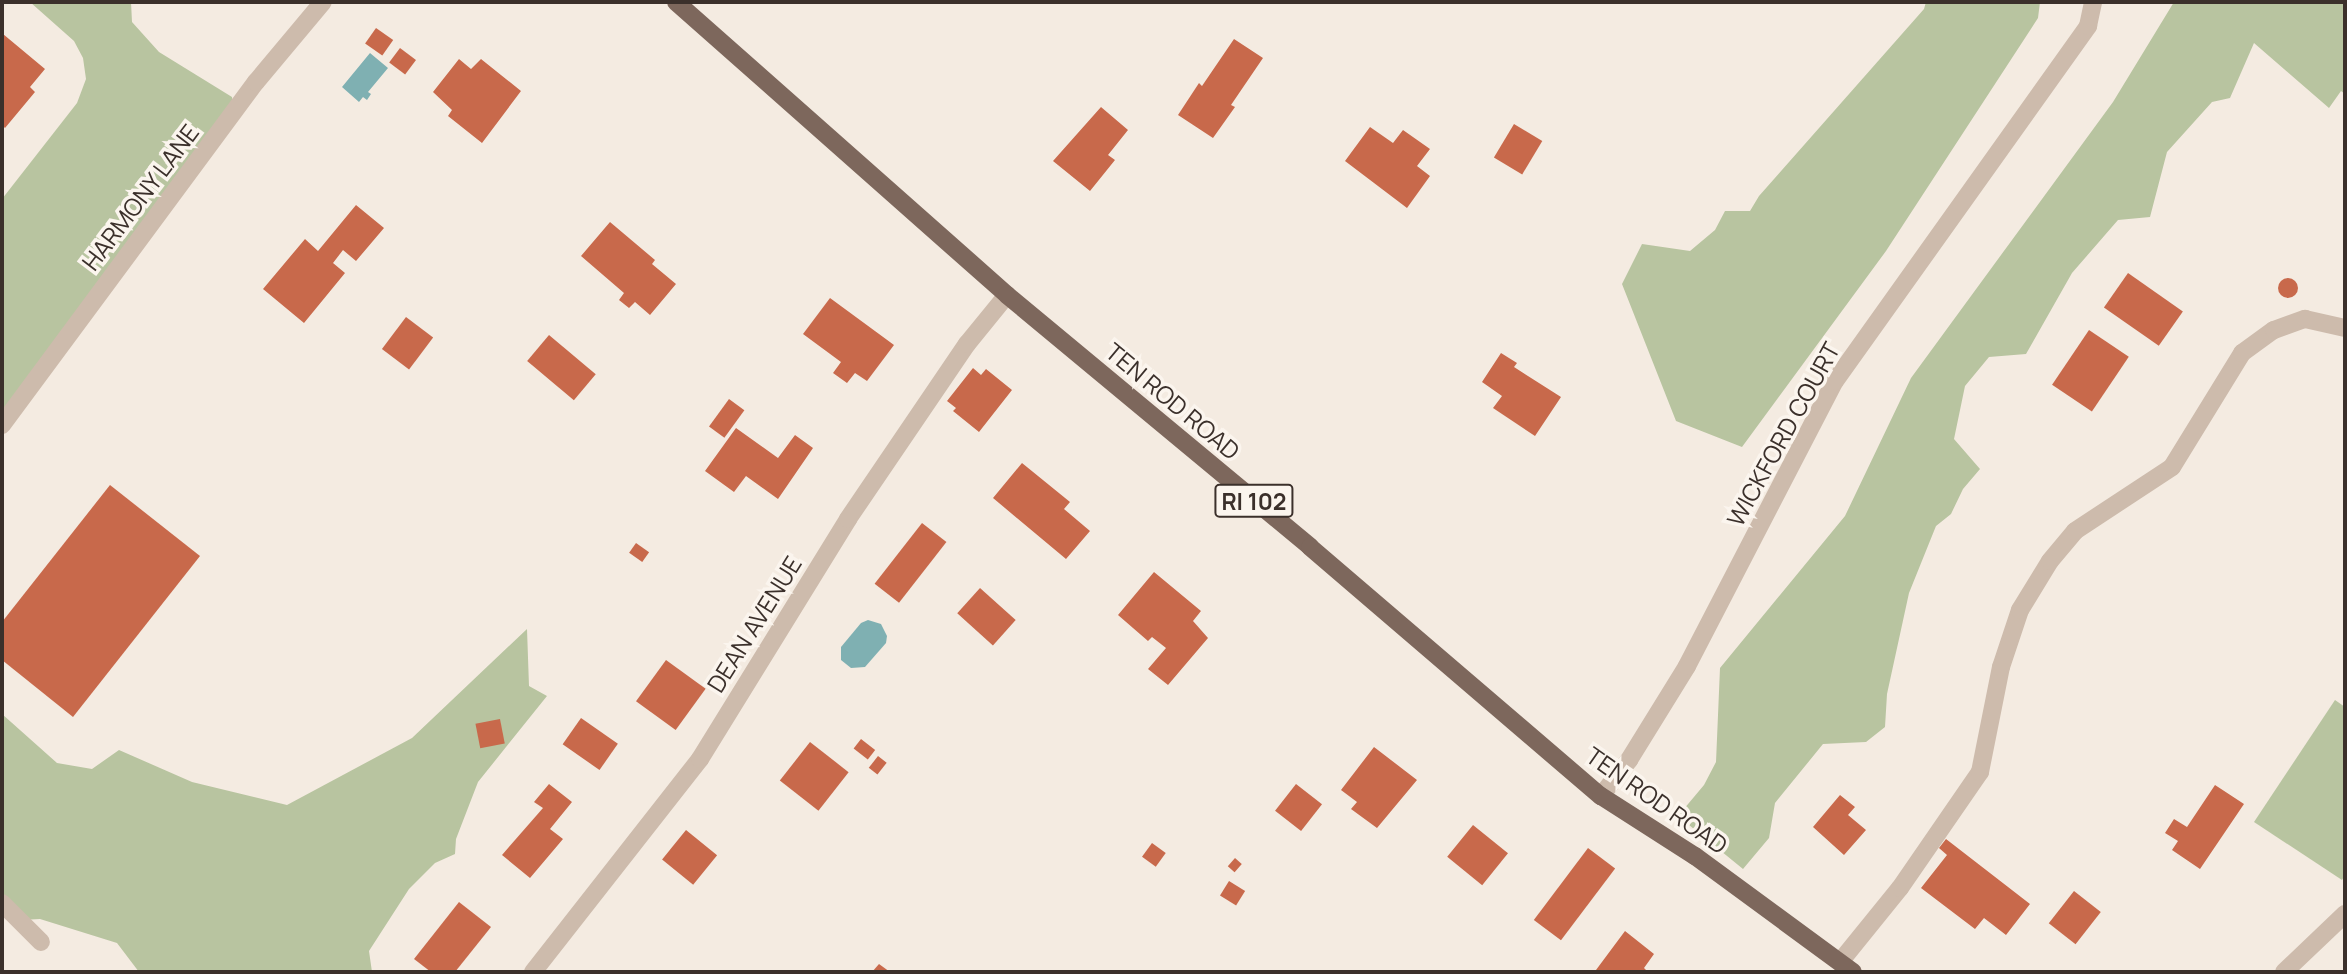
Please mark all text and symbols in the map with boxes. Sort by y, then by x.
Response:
street label: HARMONY LANE [75,118,205,276]
street label: TEN ROD ROAD [1100,337,1246,465]
street label: WICKFORD COURT [1721,337,1845,531]
road number: RI 102 [1214,481,1294,520]
street label: DEAN AVENUE [701,551,807,697]
street label: TEN ROD ROAD [1581,741,1733,859]

